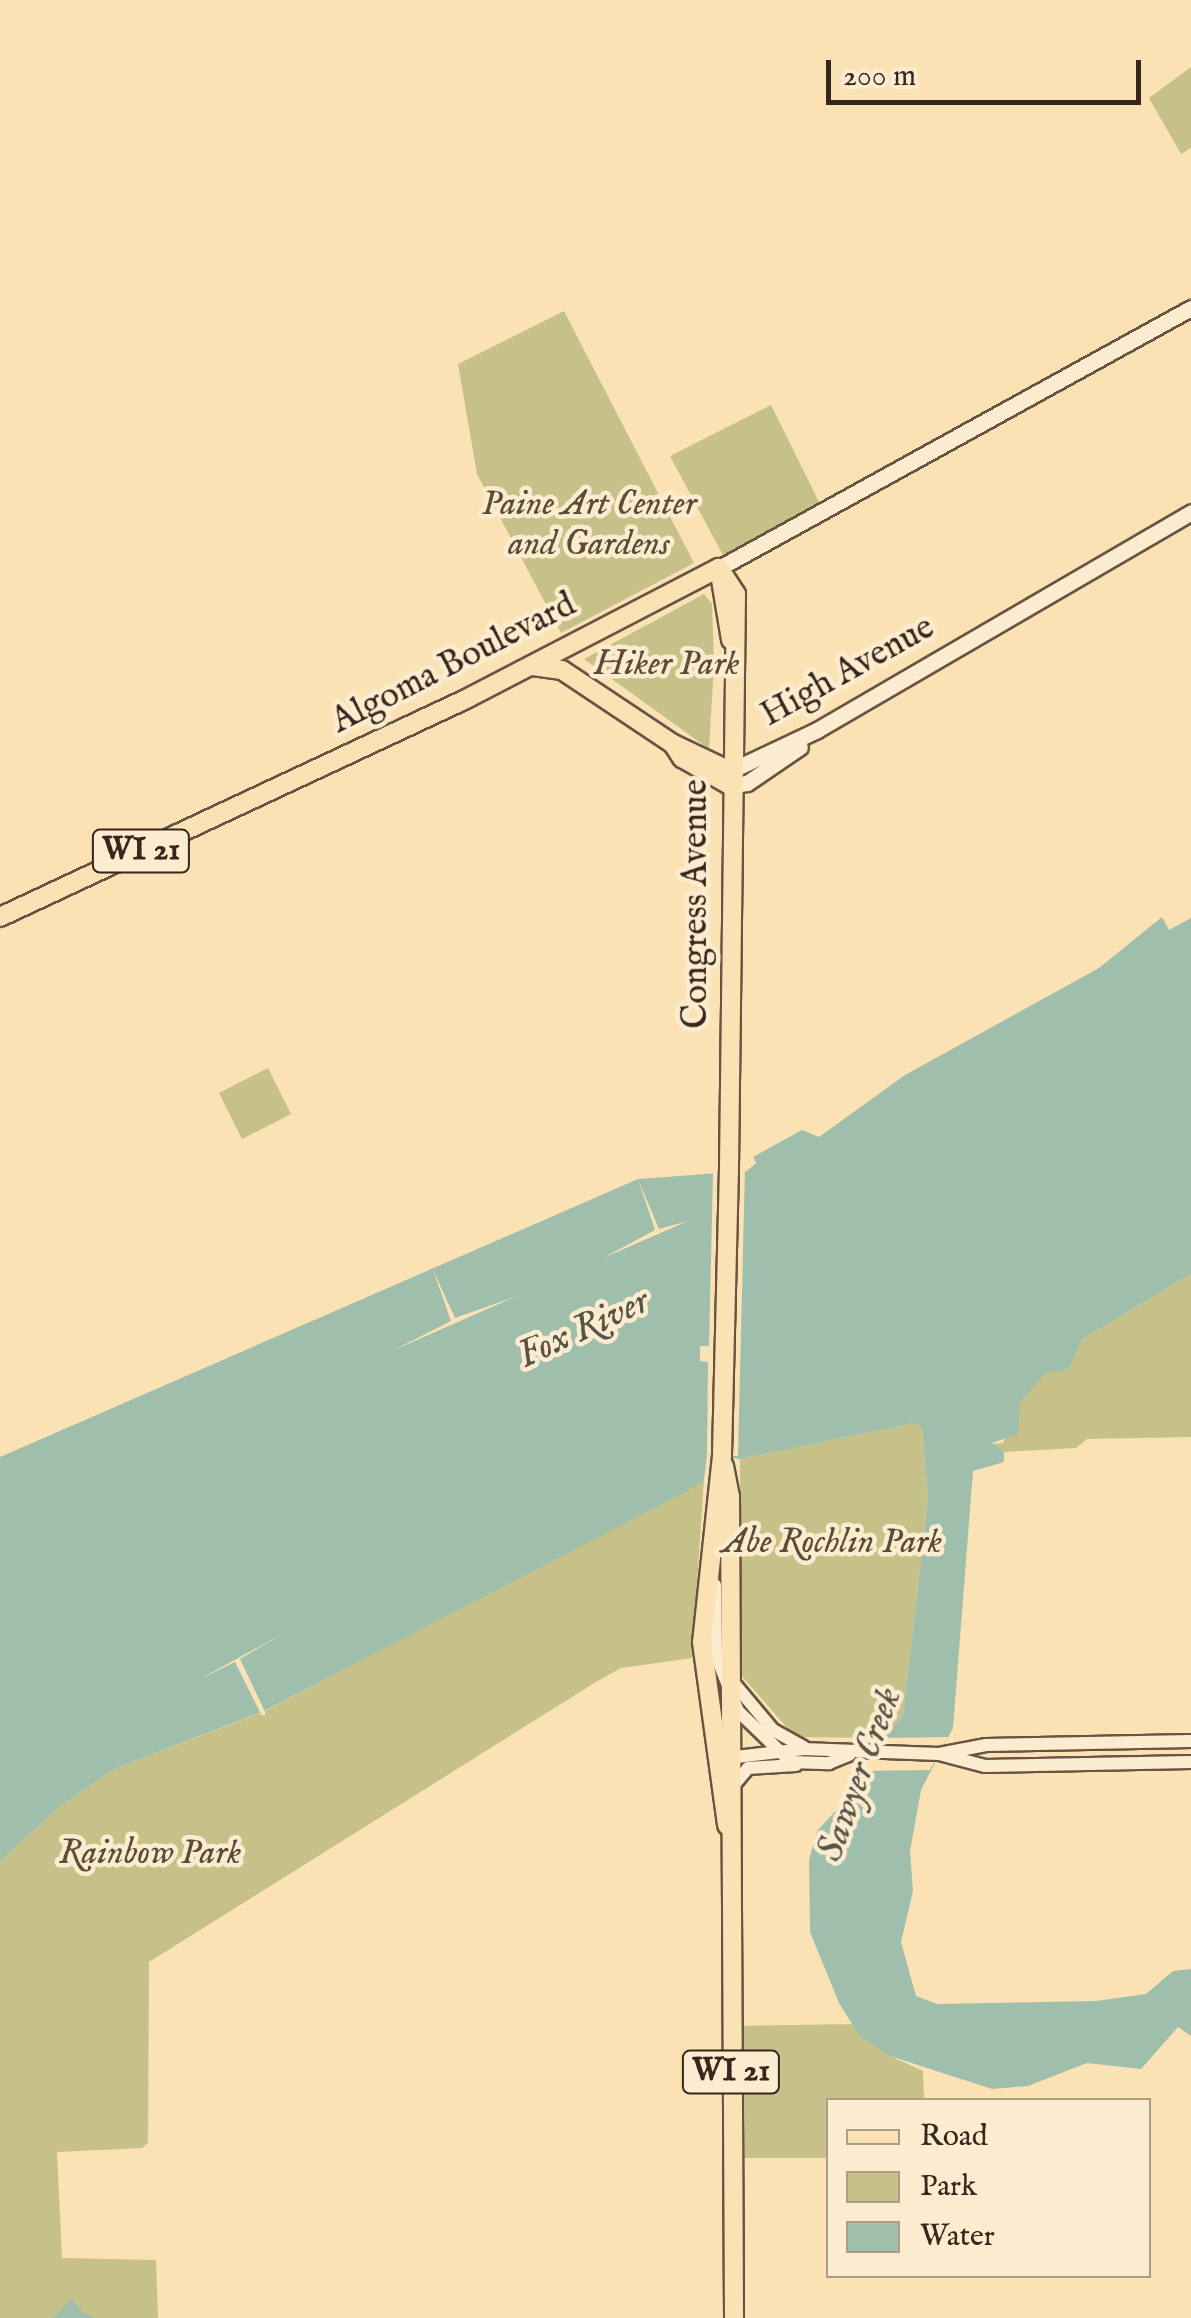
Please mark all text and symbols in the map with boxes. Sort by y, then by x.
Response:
scale bar [831,40,1146,102]
text: 200 m [843,58,916,96]
park label: Paine Art Center and Gardens [481,484,697,566]
street label: Algoma Boulevard [325,584,583,744]
street label: High Avenue [754,607,942,737]
park label: Hiker Park [594,644,740,686]
street label: Congress Avenue [676,779,718,1029]
road number: WI 21 [91,824,191,878]
water label: Fox River [511,1280,657,1380]
park label: Abe Rochlin Park [722,1522,942,1564]
water label: Sawyer Creek [809,1682,913,1868]
park label: Rainbow Park [59,1833,241,1875]
road number: WI 21 [681,2045,781,2099]
legend [826,2098,1151,2278]
text: Road [920,2118,988,2156]
text: Park [920,2168,977,2206]
text: Water [920,2218,995,2256]

